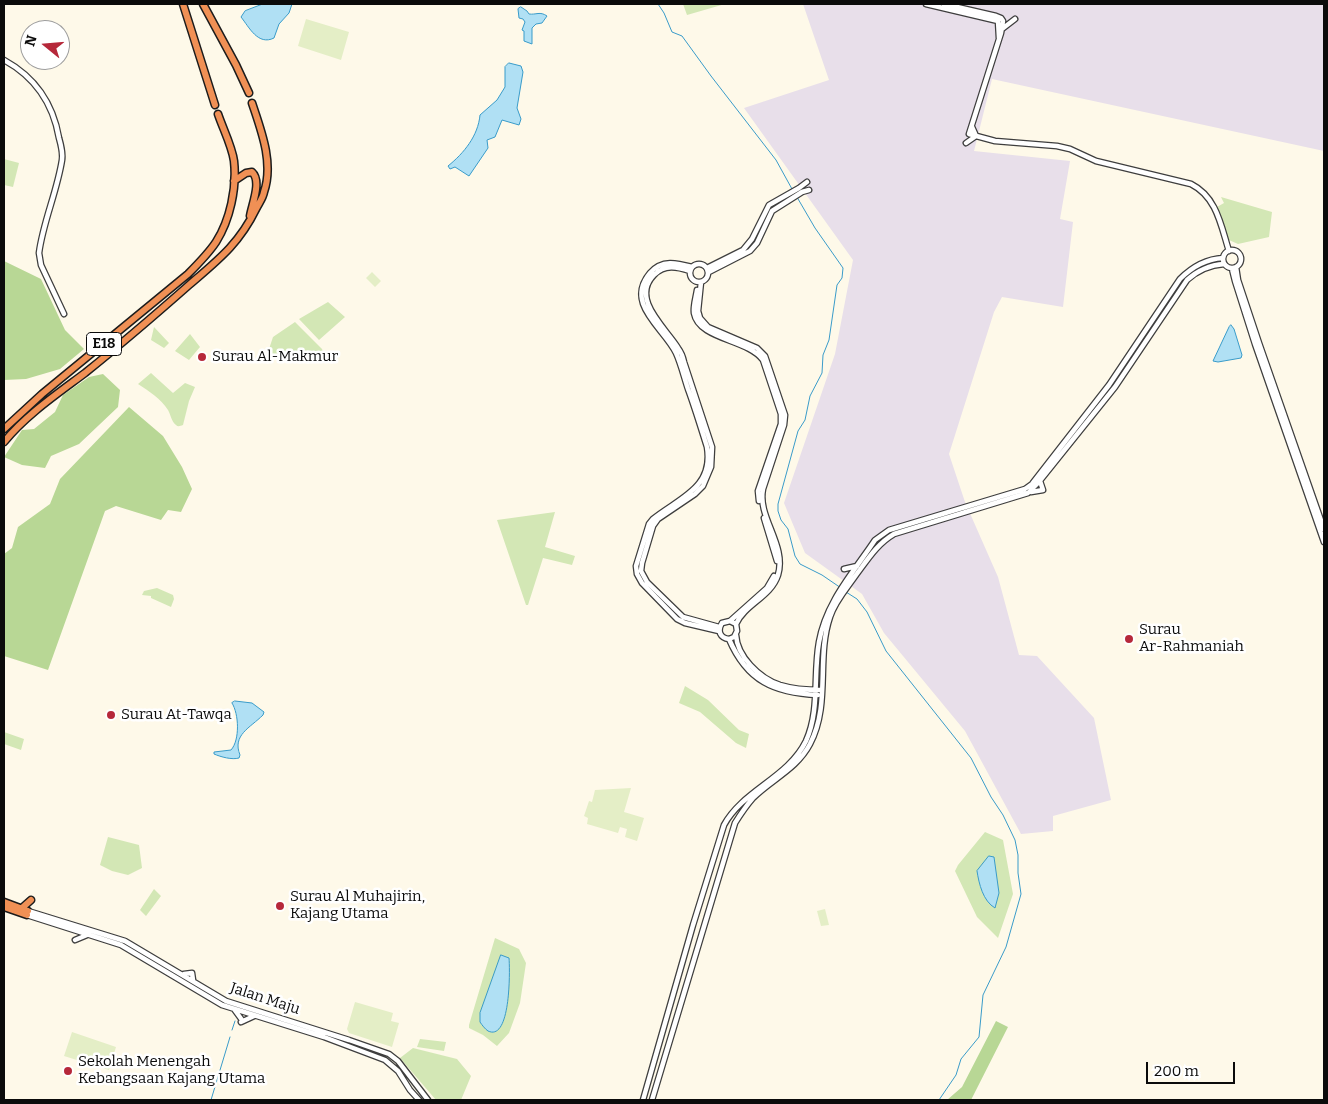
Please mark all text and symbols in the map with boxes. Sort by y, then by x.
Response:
north arrow [20,20,70,70]
text: N [21,33,41,48]
road number: E18 [86,332,122,356]
place label: Surau Al-Makmur [212,348,338,366]
marker: Surau Al-Makmur [196,351,208,363]
place label: Surau Ar-Rahmaniah [1139,621,1244,656]
marker: Surau Ar-Rahmaniah [1123,633,1135,645]
place label: Surau At-Tawqa [121,706,232,724]
marker: Surau At-Tawqa [105,709,117,721]
place label: Surau Al Muhajirin, Kajang Utama [290,888,425,923]
marker: Surau Al Muhajirin, Kajang Utama [274,900,286,912]
street label: Jalan Maju [228,979,302,1019]
scale bar [1148,1052,1237,1084]
place label: Sekolah Menengah Kebangsaan Kajang Utama [78,1053,265,1088]
text: 200 m [1154,1062,1199,1080]
marker: Sekolah Menengah Kebangsaan Kajang Utama [62,1065,74,1077]

